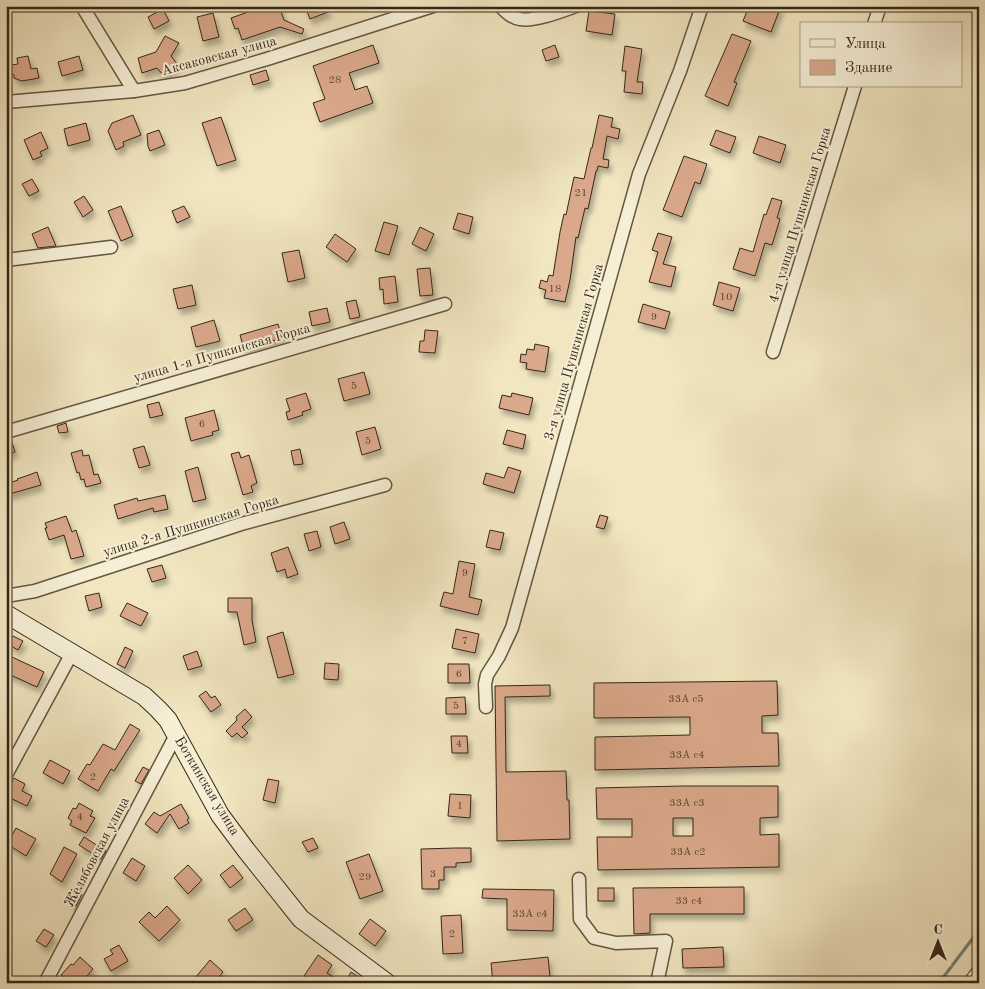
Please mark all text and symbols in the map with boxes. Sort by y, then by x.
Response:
legend [800,22,962,88]
street label: Аксаковская улица [160,34,278,78]
text: Улица [845,37,886,52]
text: Здание [845,61,892,76]
house number: 28 [329,75,341,86]
street label: 4-я улица Пушкинская Горка [767,125,833,305]
house number: 21 [575,188,587,199]
street label: 3-я улица Пушкинская Горка [542,262,606,442]
house number: 18 [549,284,561,295]
house number: 10 [720,292,732,303]
house number: 9 [651,312,657,323]
street label: улица 1-я Пушкинская Горка [132,321,312,385]
house number: 5 [351,381,357,392]
house number: 6 [199,419,205,430]
house number: 5 [365,436,371,447]
street label: улица 2-я Пушкинская Горка [101,493,281,559]
house number: 9 [462,568,468,579]
house number: 7 [462,636,468,647]
house number: 6 [456,669,462,680]
house number: 33А с5 [668,694,704,705]
house number: 5 [453,701,459,712]
street label: Боткинская улица [172,734,242,838]
house number: 4 [456,739,462,750]
house number: 33А с4 [669,750,705,761]
house number: 2 [90,772,96,783]
street label: Желябовская улица [62,795,132,909]
house number: 33А с3 [669,798,705,809]
house number: 1 [457,801,463,812]
house number: 4 [77,812,83,823]
house number: 33А с2 [670,847,706,858]
house number: 3 [430,869,436,880]
house number: 29 [359,872,371,883]
house number: 33 с4 [675,896,703,907]
house number: 33А с4 [512,909,548,920]
north arrow [912,916,962,966]
text: С [933,923,943,937]
house number: 2 [449,929,455,940]

